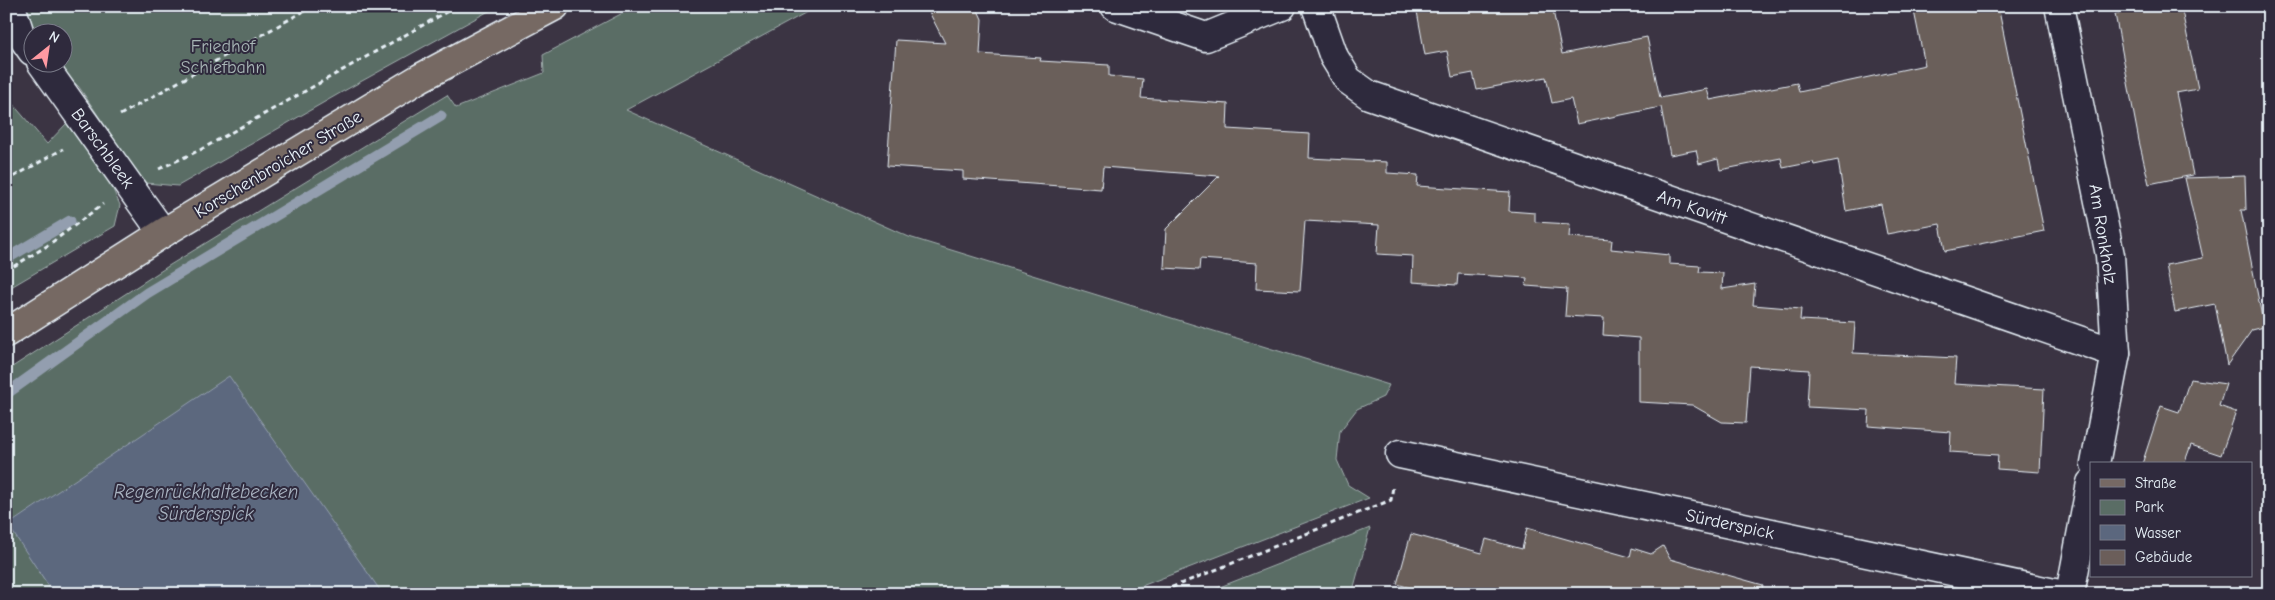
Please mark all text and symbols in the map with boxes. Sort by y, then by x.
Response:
north arrow [22,22,72,72]
text: N [46,28,62,47]
park label: Friedhof Schiefbahn [181,36,265,78]
street label: Barschbleek [67,104,139,193]
street label: Korschenbroicher Straße [191,106,366,223]
street label: Am Ronkholz [2084,183,2121,286]
street label: Am Kavitt [1654,186,1730,229]
legend [2090,462,2252,578]
text: Straße [2135,474,2177,492]
water label: Regenrückhaltebecken Sürderspick [114,481,298,525]
text: Park [2135,498,2164,516]
street label: Sürderspick [1684,505,1776,544]
text: Wasser [2135,524,2181,542]
text: Gebäude [2135,548,2193,566]

